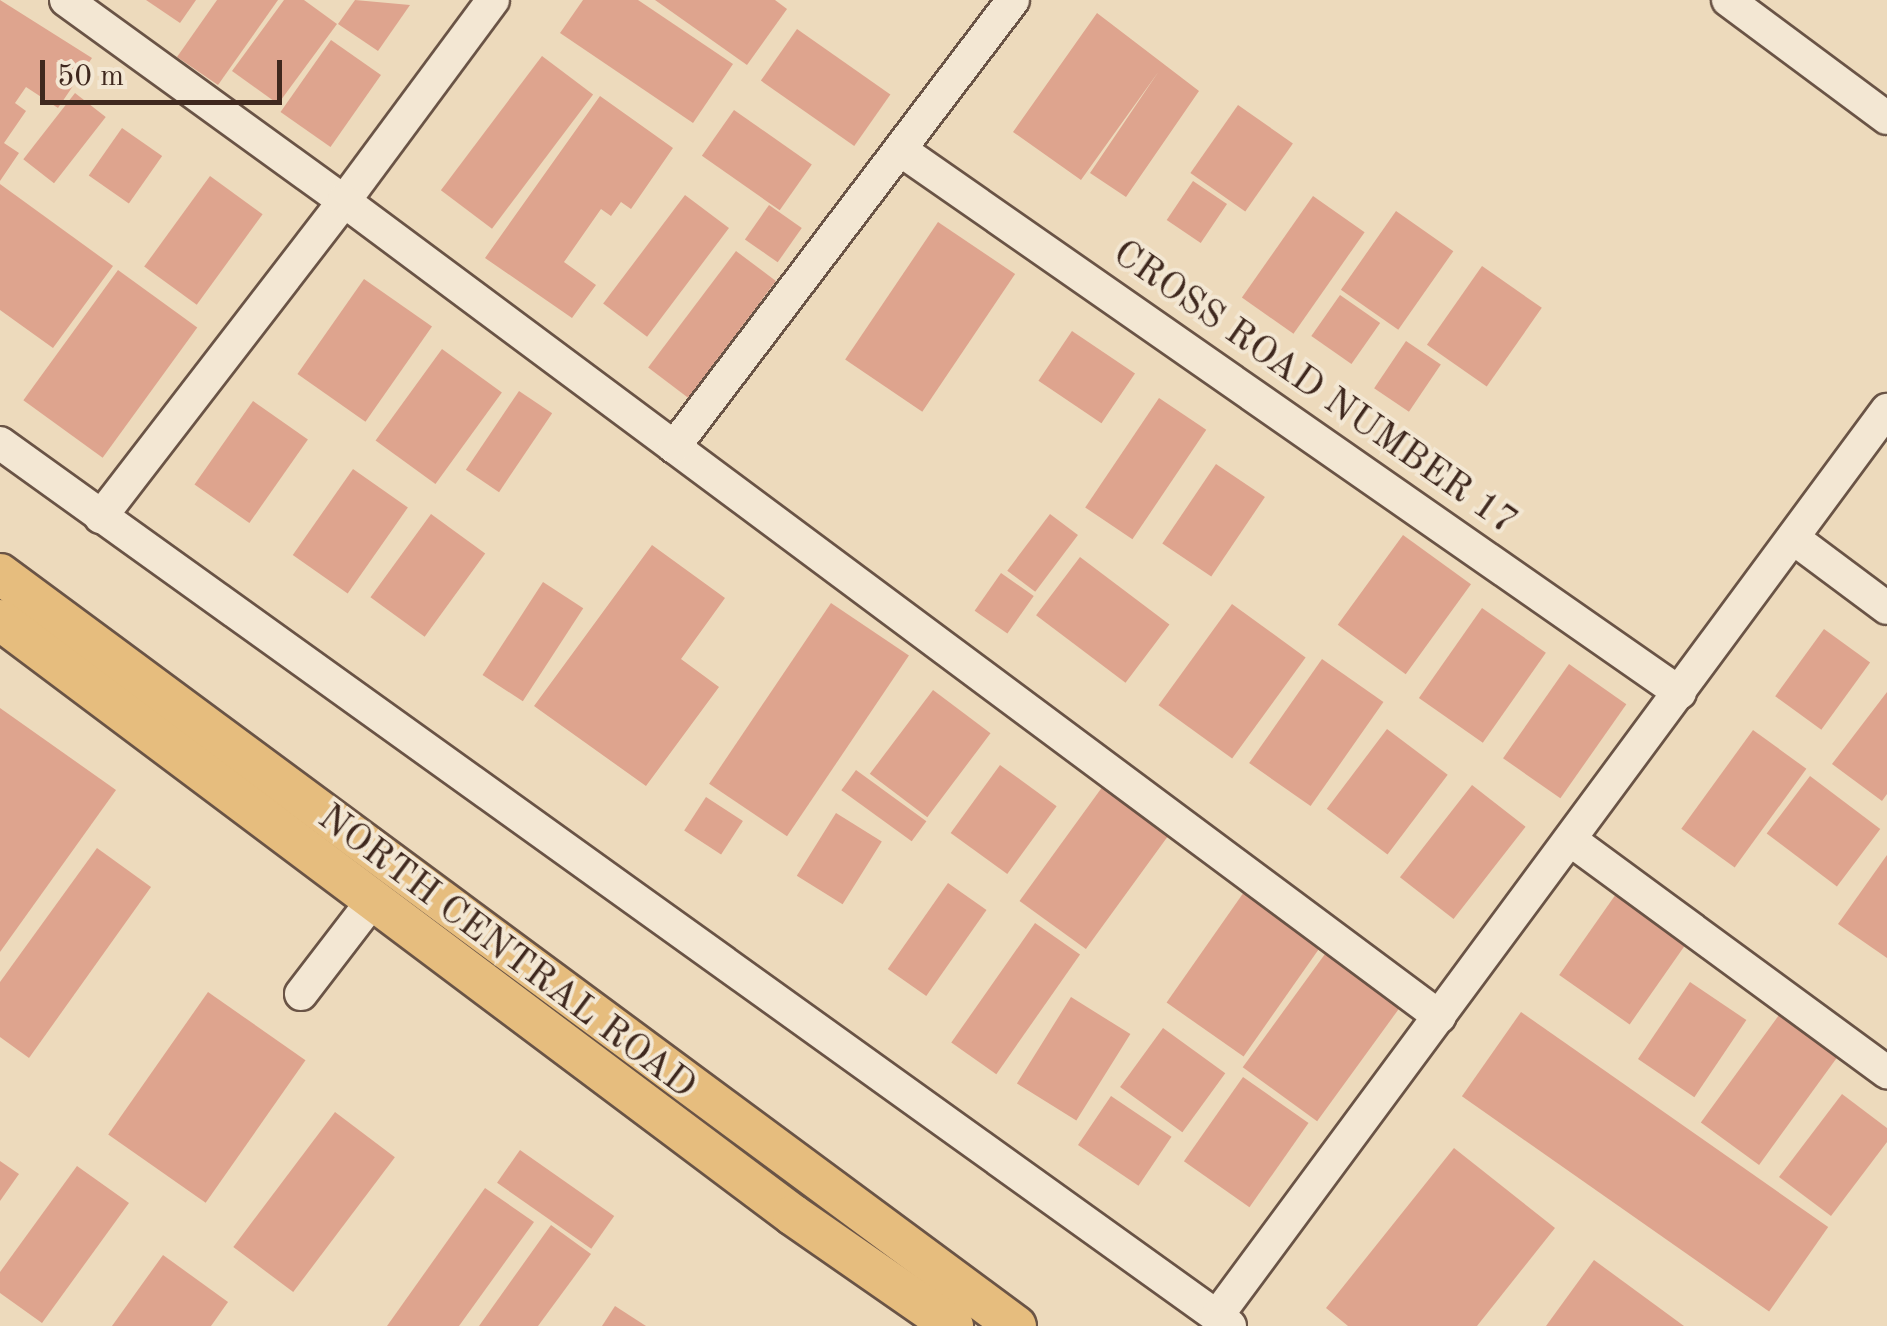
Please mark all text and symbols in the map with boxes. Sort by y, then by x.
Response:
scale bar [45,40,288,102]
text: 50 m [57,62,124,92]
street label: CROSS ROAD NUMBER 17 [1103,232,1525,546]
street label: NORTH CENTRAL ROAD [308,796,704,1110]

